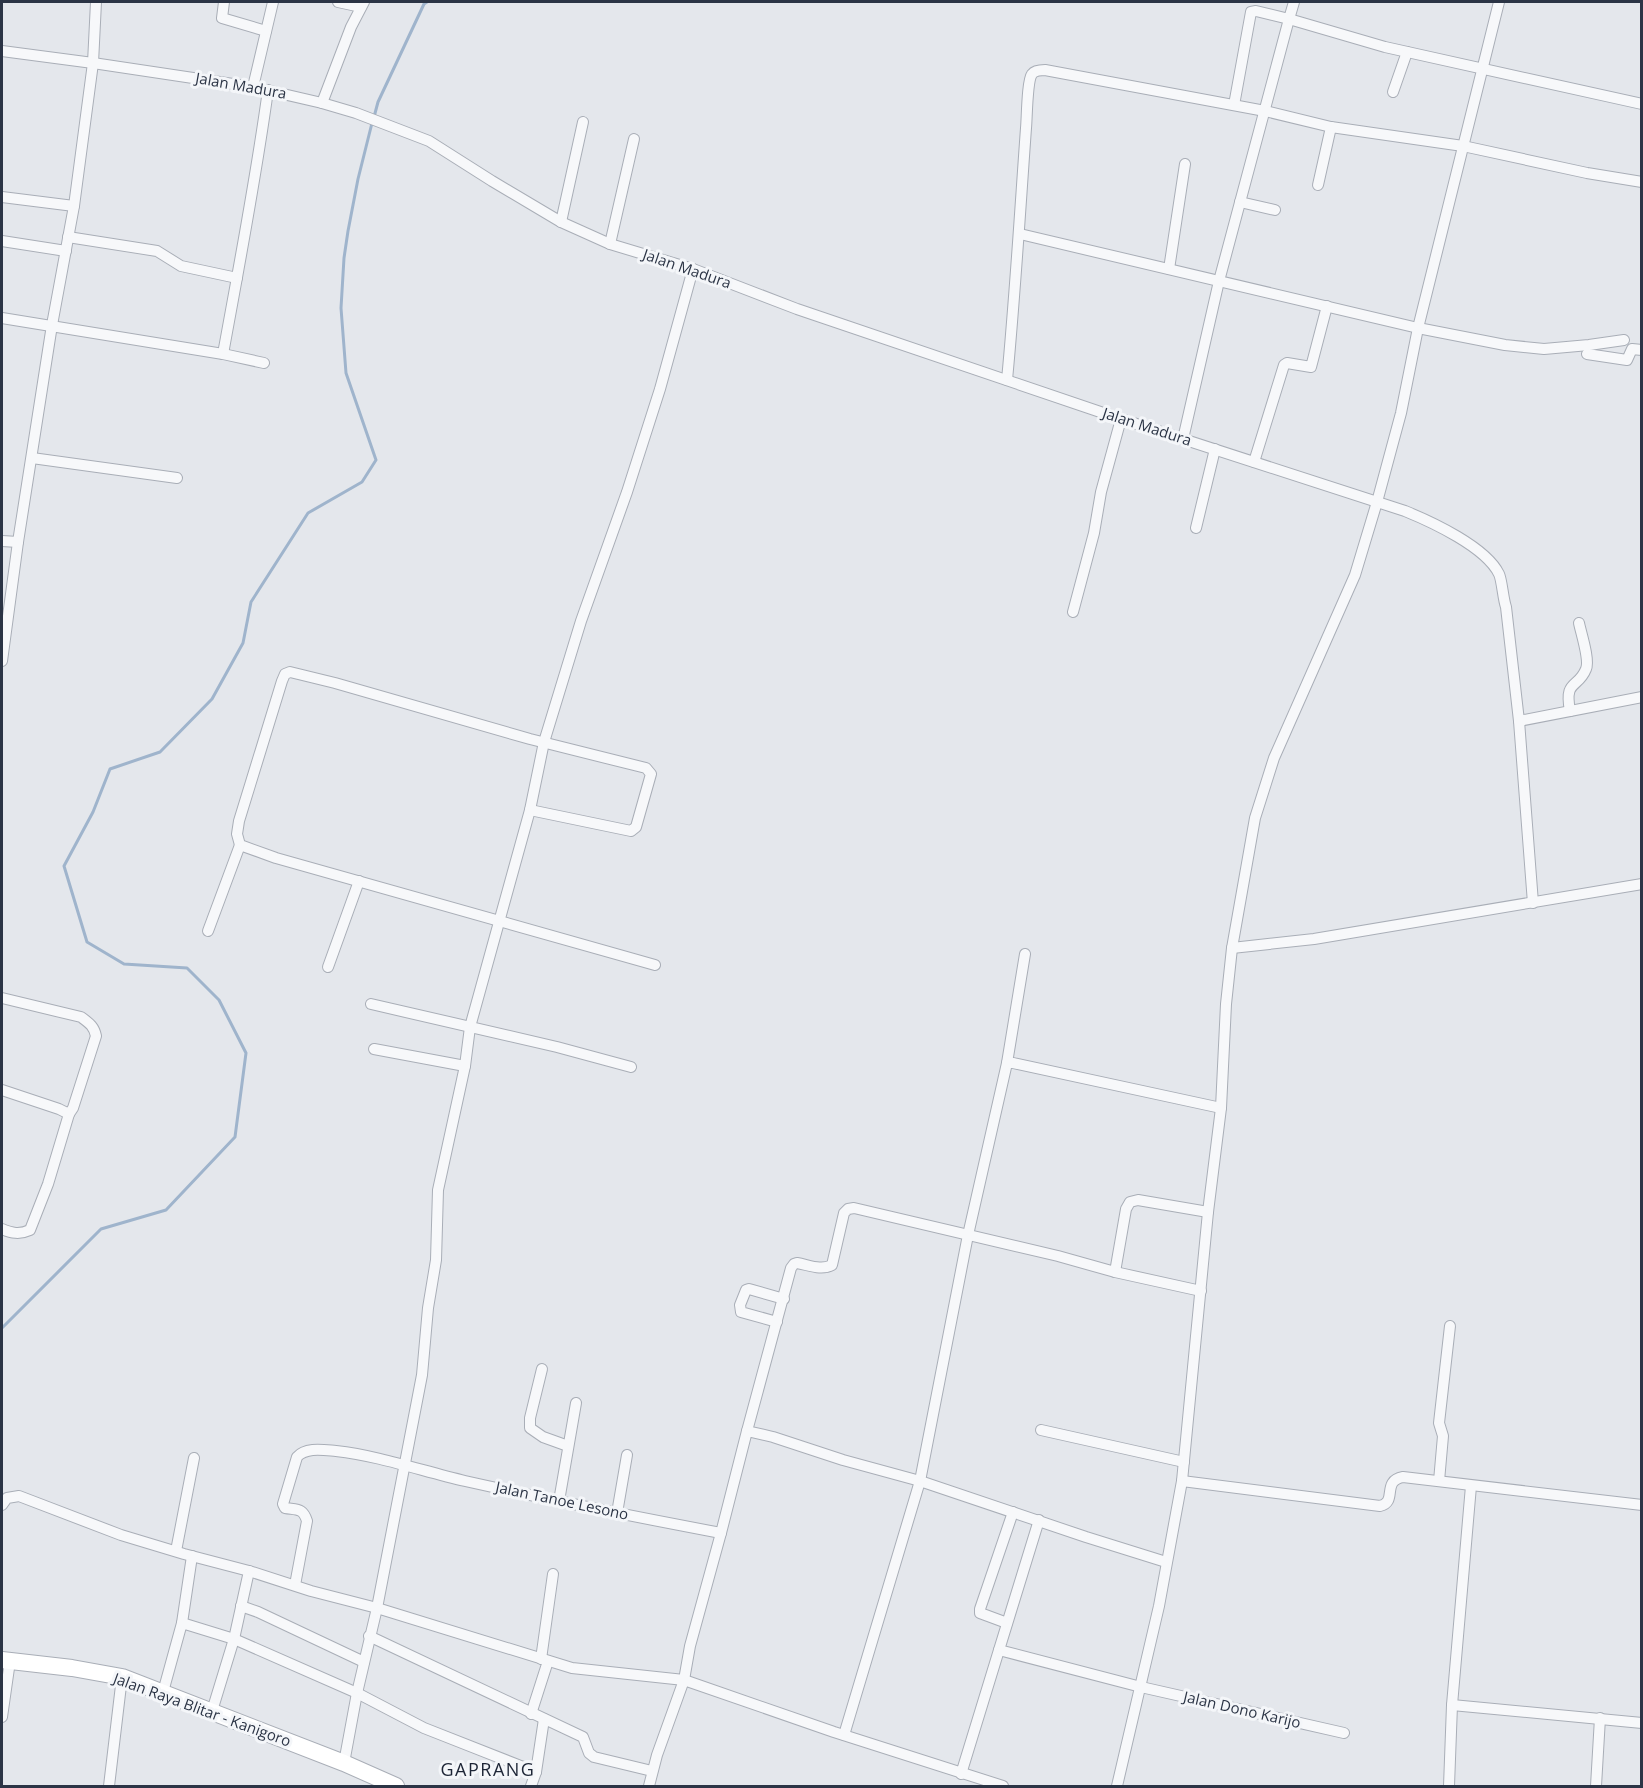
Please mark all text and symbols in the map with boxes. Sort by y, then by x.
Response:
street label: Jalan Madura [192,67,288,103]
street label: Jalan Madura [639,243,734,293]
street label: Jalan Madura [1098,402,1194,450]
street label: Jalan Tanoe Lesono [492,1476,630,1524]
street label: Jalan Raya Blitar - Kanigoro [109,1667,294,1751]
street label: Jalan Dono Karijo [1180,1685,1303,1732]
district label: GAPRANG [441,1757,535,1781]

